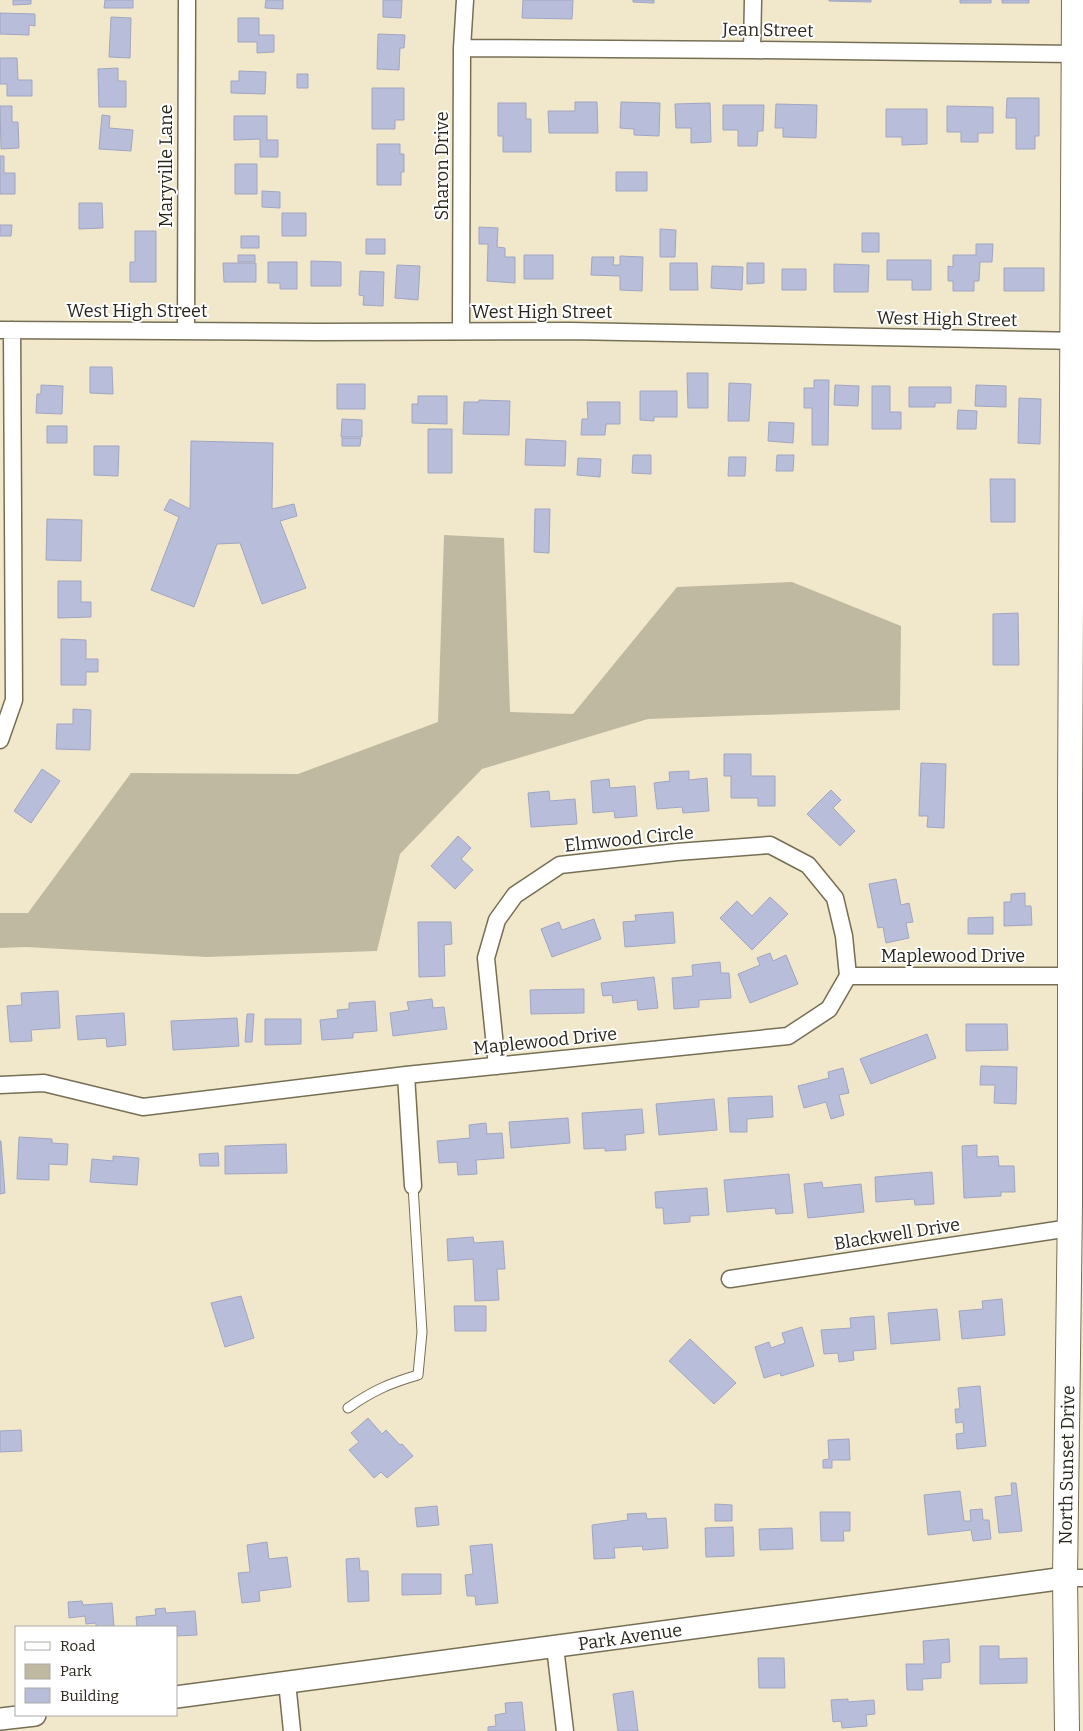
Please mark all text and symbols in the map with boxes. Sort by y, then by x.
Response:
street label: Jean Street [721,18,814,42]
street label: Maryville Lane [155,104,177,228]
street label: Sharon Drive [431,111,453,221]
street label: West High Street [67,300,208,322]
street label: West High Street [472,301,613,323]
street label: West High Street [876,307,1018,331]
street label: Elmwood Circle [563,821,695,857]
street label: Maplewood Drive [881,945,1025,967]
street label: Maplewood Drive [472,1023,618,1059]
street label: Blackwell Drive [832,1213,962,1255]
street label: North Sunset Drive [1055,1385,1079,1545]
street label: Park Avenue [577,1619,683,1655]
legend [15,1626,178,1716]
text: Road [60,1637,95,1655]
text: Park [60,1662,92,1680]
text: Building [60,1687,119,1705]

